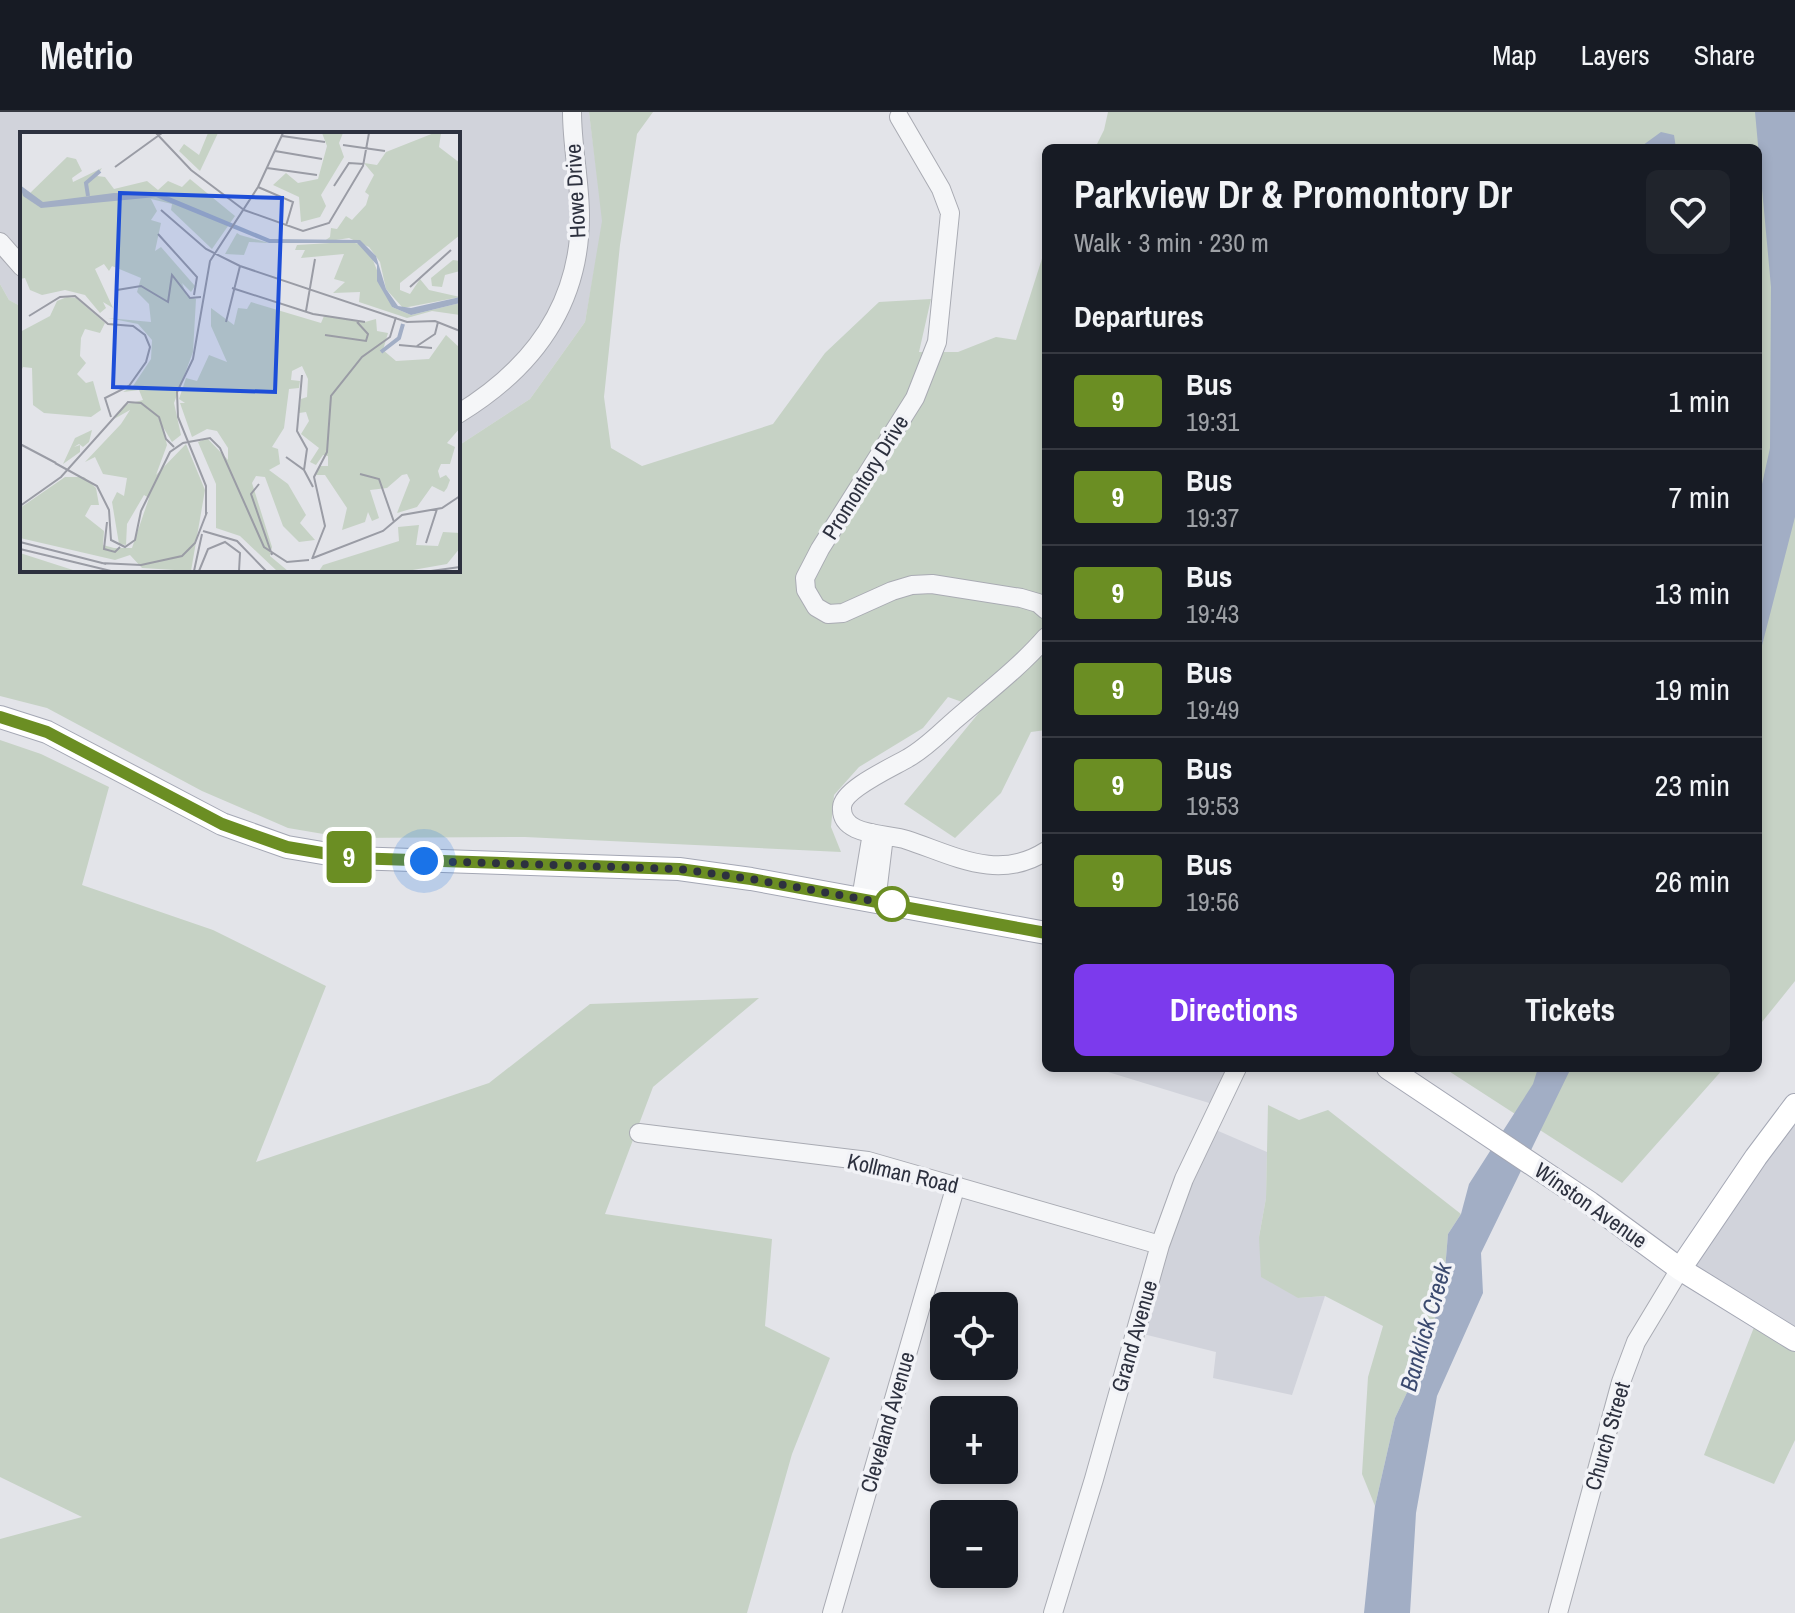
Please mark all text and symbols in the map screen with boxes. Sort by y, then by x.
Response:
text: Metrio [40,30,133,81]
text: Map [1492,36,1537,74]
text: Layers [1581,36,1650,74]
text: Share [1694,36,1755,74]
inset map [20,132,460,572]
street label: Howe Drive [558,143,592,239]
text: Parkview Dr & Promontory Dr [1074,169,1512,220]
button: heart [1646,170,1730,254]
text: Walk · 3 min · 230 m [1074,225,1269,260]
text: Departures [1074,296,1204,336]
text: Bus [1186,364,1232,404]
text: 1 min [1668,381,1730,421]
text: 9 [1112,382,1124,420]
text: 19:31 [1186,404,1239,439]
street label: Promontory Drive [815,409,915,545]
text: Bus [1186,460,1232,500]
text: 7 min [1668,477,1730,517]
text: 9 [1112,478,1124,516]
text: 19:37 [1186,500,1239,535]
text: Bus [1186,556,1232,596]
text: 13 min [1655,573,1730,613]
text: 9 [1112,574,1124,612]
text: 19:43 [1186,596,1239,631]
text: Bus [1186,652,1232,692]
text: 19 min [1655,669,1730,709]
text: 9 [1112,670,1124,708]
text: 19:49 [1186,692,1239,727]
text: Bus [1186,748,1232,788]
text: 23 min [1655,765,1730,805]
text: 9 [1112,766,1124,804]
text: 19:53 [1186,788,1239,823]
line badge: 9 [323,831,375,883]
text: 9 [343,838,355,876]
your location [404,841,444,881]
text: Bus [1186,844,1232,884]
text: 26 min [1655,861,1730,901]
text: 9 [1112,862,1124,900]
text: 19:56 [1186,884,1239,919]
unlabelled marker [875,887,909,921]
button: Directions [1074,964,1394,1056]
button: Tickets [1410,964,1730,1056]
street label: Kollman Road [844,1146,962,1200]
street label: Winston Avenue [1529,1155,1653,1255]
water label: Banklick Creek [1391,1258,1459,1395]
street label: Grand Avenue [1104,1277,1164,1395]
map controls [930,1292,1018,1588]
button: locate [930,1292,1018,1380]
street label: Cleveland Avenue [853,1348,921,1496]
street label: Church Street [1577,1378,1637,1494]
button: + [930,1396,1018,1484]
button: − [930,1500,1018,1588]

